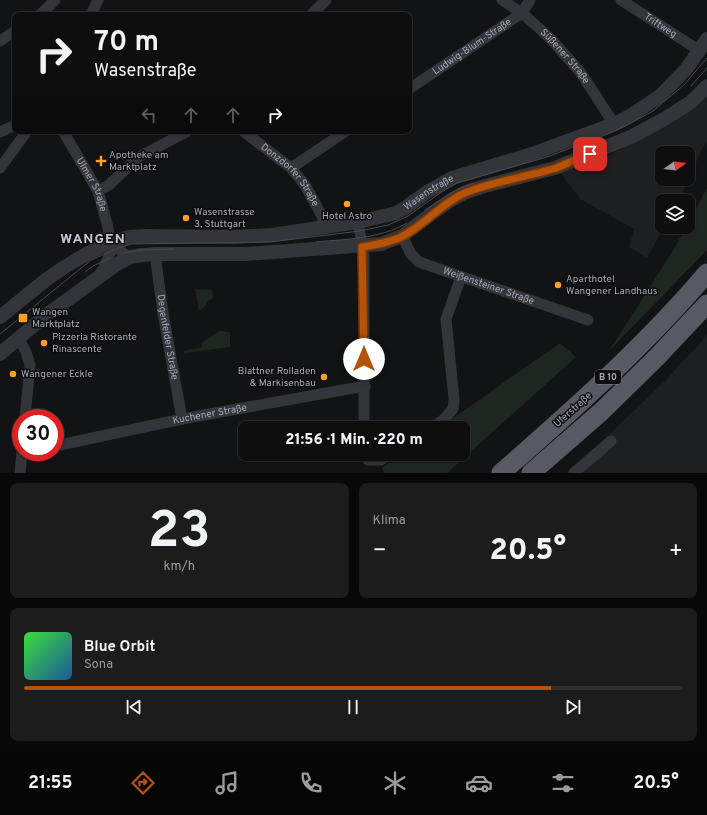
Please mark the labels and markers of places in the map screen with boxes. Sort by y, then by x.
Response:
pin [573,137,607,171]
place label: Apotheke am Marktplatz [109,149,168,174]
marker: Apotheke am Marktplatz [96,156,106,166]
marker: Hotel Astro [342,199,352,209]
place label: Wasenstrasse 3, Stuttgart [194,206,255,231]
place label: Hotel Astro [322,210,372,223]
marker: Wasenstrasse 3, Stuttgart [181,213,191,223]
place label: Aparthotel Wangener Landhaus [566,273,658,298]
marker: Aparthotel Wangener Landhaus [553,280,563,290]
place label: Wangen Marktplatz [32,306,80,331]
marker: Wangen Marktplatz [17,312,29,324]
place label: Pizzeria Ristorante Rinascente [52,331,137,356]
marker: Pizzeria Ristorante Rinascente [39,338,49,348]
place label: Blattner Rolladen & Markisenbau [238,365,316,390]
place label: Wangener Eckle [21,368,93,381]
marker: Wangener Eckle [8,369,18,379]
marker: Blattner Rolladen & Markisenbau [319,372,329,382]

